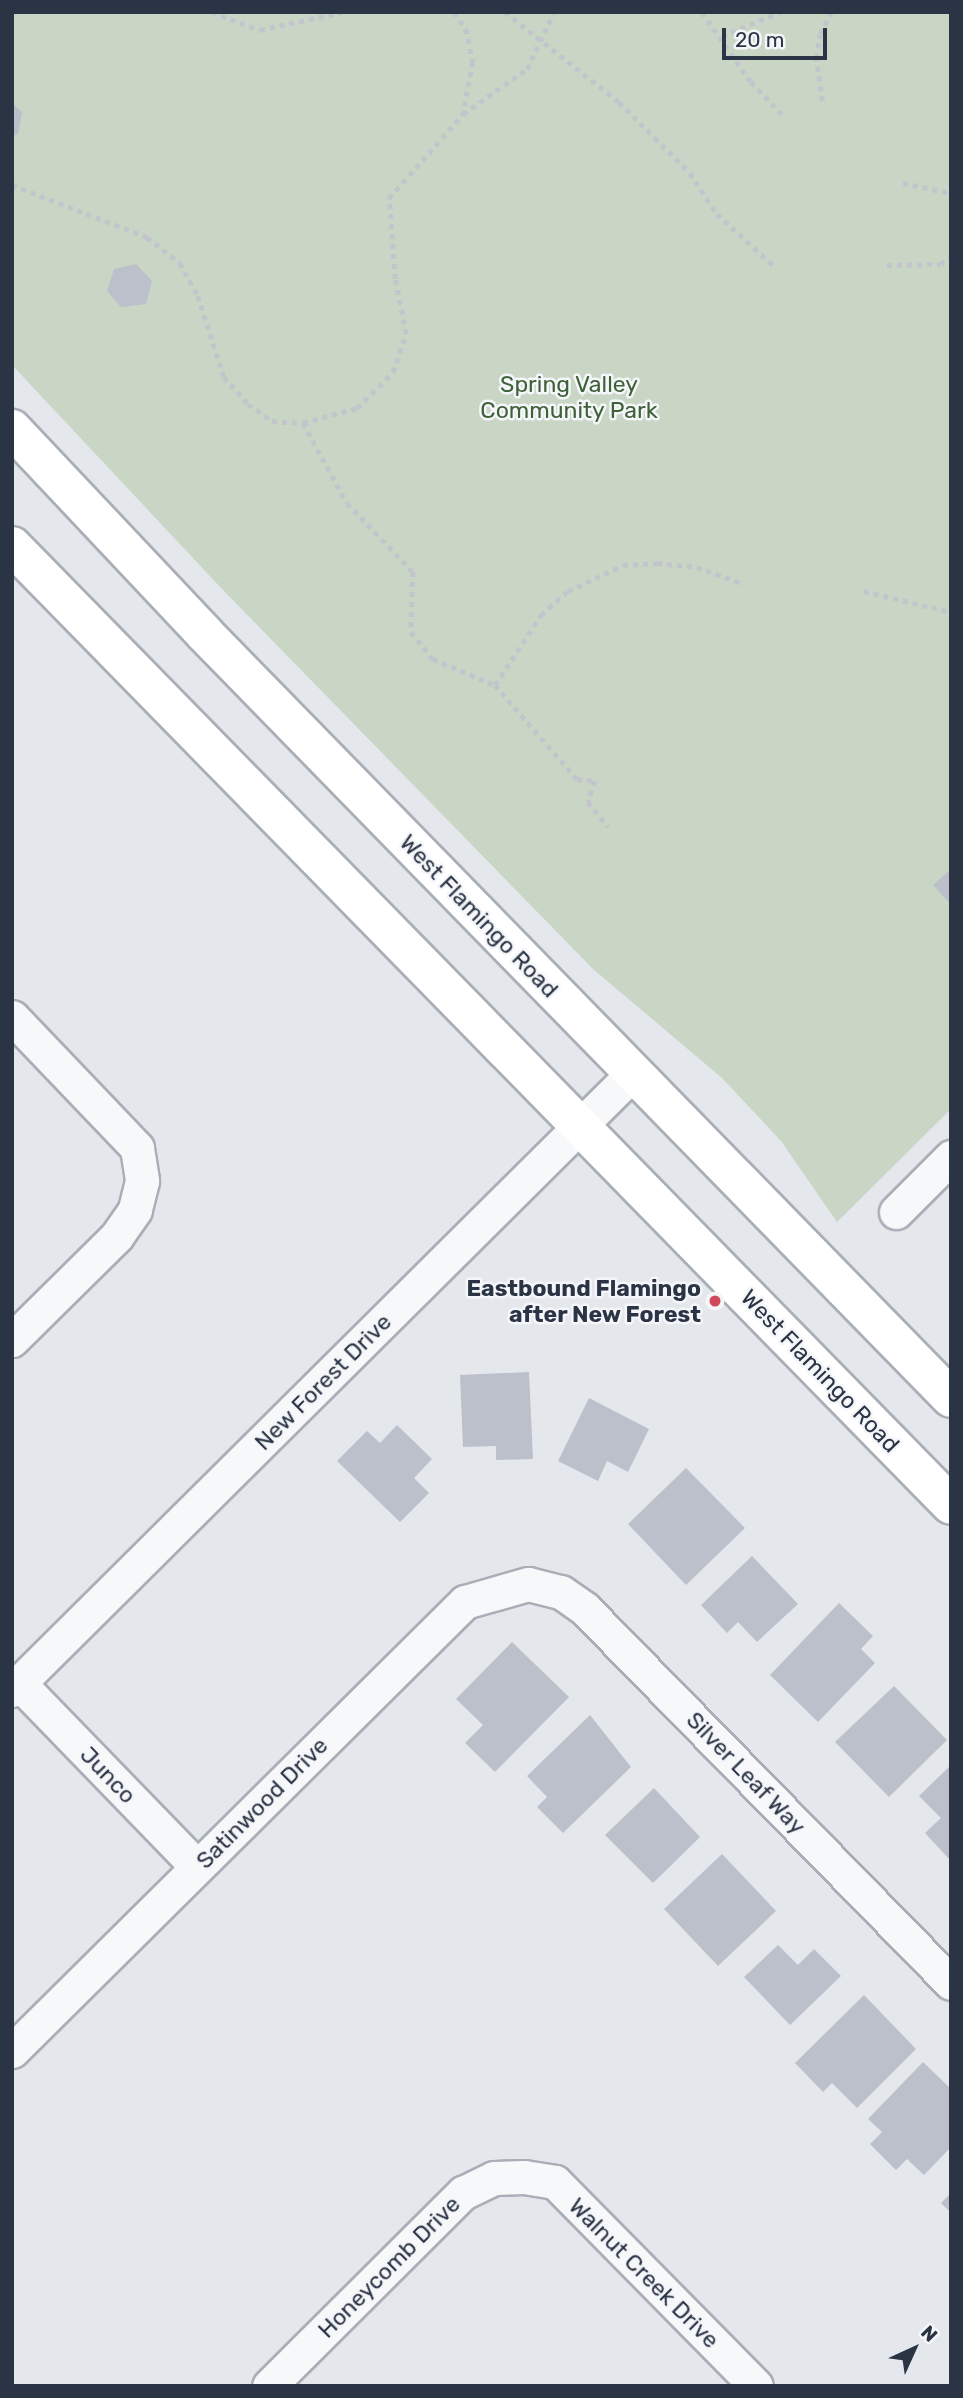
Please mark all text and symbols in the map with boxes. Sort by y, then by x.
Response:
scale bar [725,14,830,58]
text: 20 m [735,27,784,52]
park label: Spring Valley Community Park [480,370,658,424]
street label: West Flamingo Road [394,829,564,1003]
place label: Eastbound Flamingo after New Forest [466,1274,701,1328]
street label: West Flamingo Road [735,1284,905,1458]
marker: Eastbound Flamingo after New Forest [707,1293,723,1309]
street label: New Forest Drive [249,1308,397,1456]
street label: Silver Leaf Way [680,1706,812,1840]
street label: Satinwood Drive [191,1732,333,1874]
street label: Junco [74,1741,142,1809]
street label: Honeycomb Drive [312,2190,466,2344]
street label: Walnut Creek Drive [563,2192,725,2354]
north arrow [879,2314,949,2384]
text: N [916,2321,942,2347]

